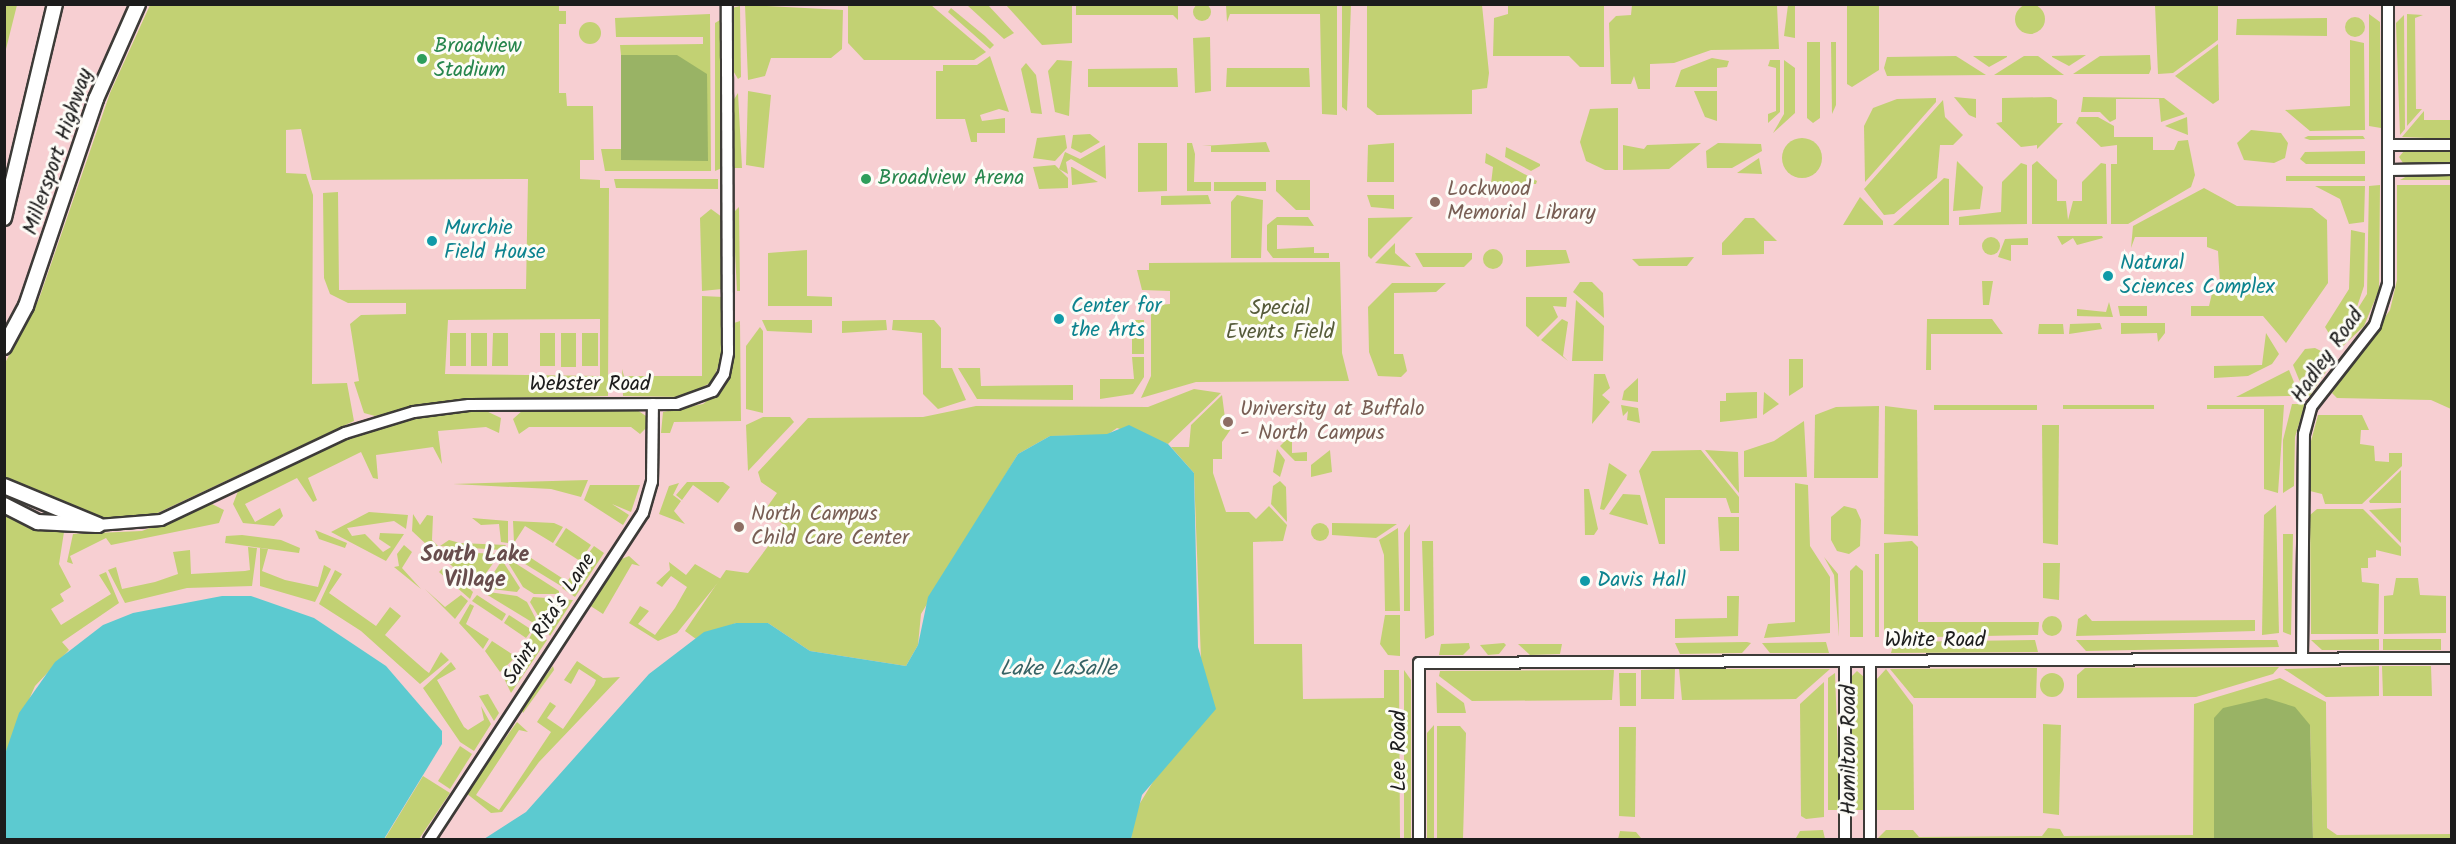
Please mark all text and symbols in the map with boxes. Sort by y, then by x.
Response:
place label: Broadview Stadium [434,34,522,84]
marker: Broadview Stadium [415,52,429,66]
street label: Millersport Highway [19,65,99,239]
place label: Broadview Arena [878,166,1024,192]
marker: Broadview Arena [859,172,873,186]
place label: Lockwood Memorial Library [1447,177,1596,227]
marker: Lockwood Memorial Library [1428,195,1442,209]
place label: Murchie Field House [444,216,546,266]
marker: Murchie Field House [425,234,439,248]
place label: Natural Sciences Complex [2120,251,2275,301]
marker: Natural Sciences Complex [2101,269,2115,283]
place label: Center for the Arts [1071,294,1162,344]
park label: Special Events Field [1226,296,1334,346]
street label: Hadley Road [2286,304,2370,408]
marker: Center for the Arts [1052,312,1066,326]
street label: Webster Road [530,372,650,398]
place label: University at Buffalo - North Campus [1240,397,1425,447]
marker: University at Buffalo - North Campus [1221,415,1235,429]
place label: North Campus Child Care Center [751,502,909,552]
marker: North Campus Child Care Center [732,520,746,534]
district label: South Lake Village [421,542,529,594]
street label: Saint Rita's Lane [498,549,602,689]
place label: Davis Hall [1597,568,1686,594]
marker: Davis Hall [1578,574,1592,588]
street label: White Road [1885,628,1985,654]
water label: Lake LaSalle [1000,657,1116,683]
street label: Hamilton Road [1837,685,1863,815]
street label: Lee Road [1387,711,1413,791]

